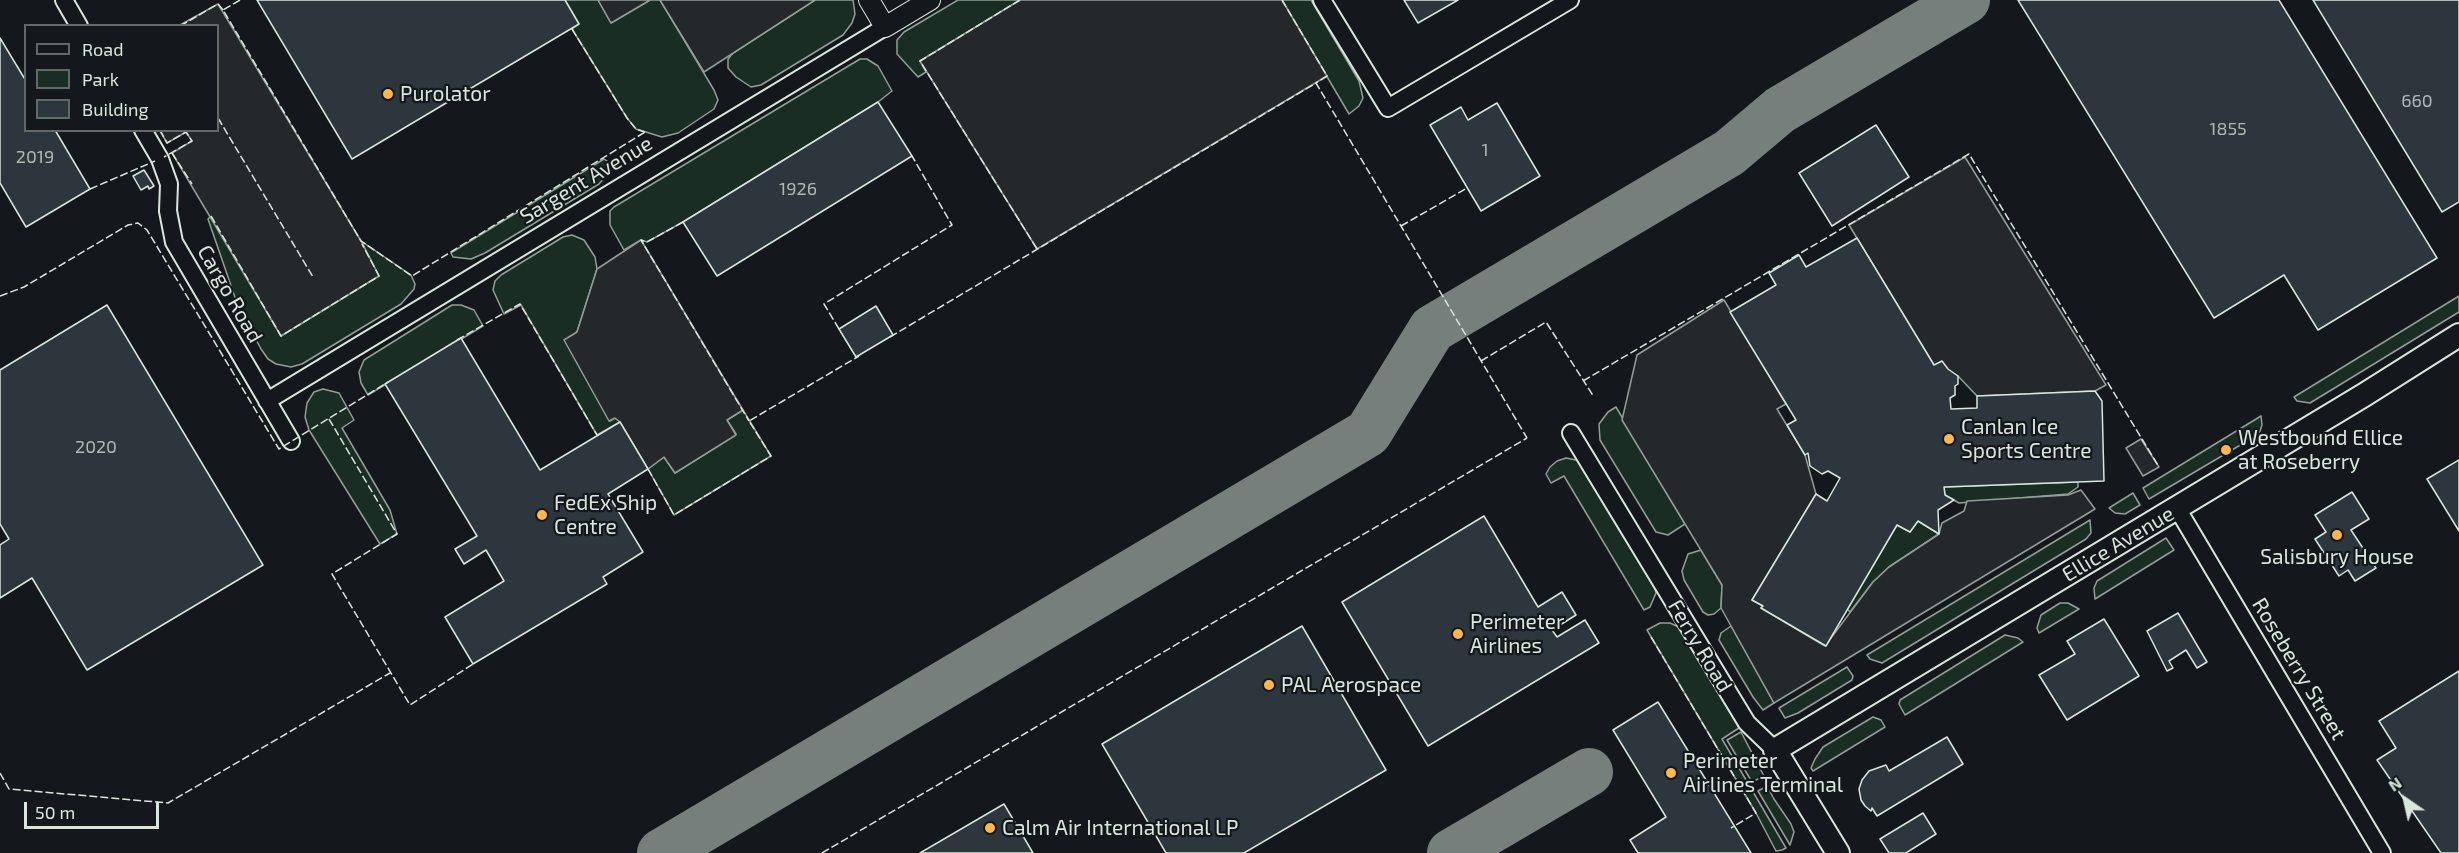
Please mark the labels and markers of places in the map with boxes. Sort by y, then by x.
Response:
place label: Purolator [400,81,491,107]
marker: Purolator [381,87,395,101]
place label: Canlan Ice Sports Centre [1961,414,2092,464]
place label: Westbound Ellice at Roseberry [2238,425,2403,475]
marker: Canlan Ice Sports Centre [1942,432,1956,446]
marker: Westbound Ellice at Roseberry [2219,443,2233,457]
place label: FedEx Ship Centre [554,490,657,540]
marker: FedEx Ship Centre [535,508,549,522]
marker: Salisbury House [2330,528,2344,542]
place label: Salisbury House [2260,544,2414,570]
place label: Perimeter Airlines [1470,609,1565,659]
marker: Perimeter Airlines [1451,627,1465,641]
place label: PAL Aerospace [1281,672,1421,698]
marker: PAL Aerospace [1262,678,1276,692]
place label: Perimeter Airlines Terminal [1683,748,1843,798]
marker: Perimeter Airlines Terminal [1664,766,1678,780]
place label: Calm Air International LP [1002,815,1238,841]
marker: Calm Air International LP [983,821,997,835]

